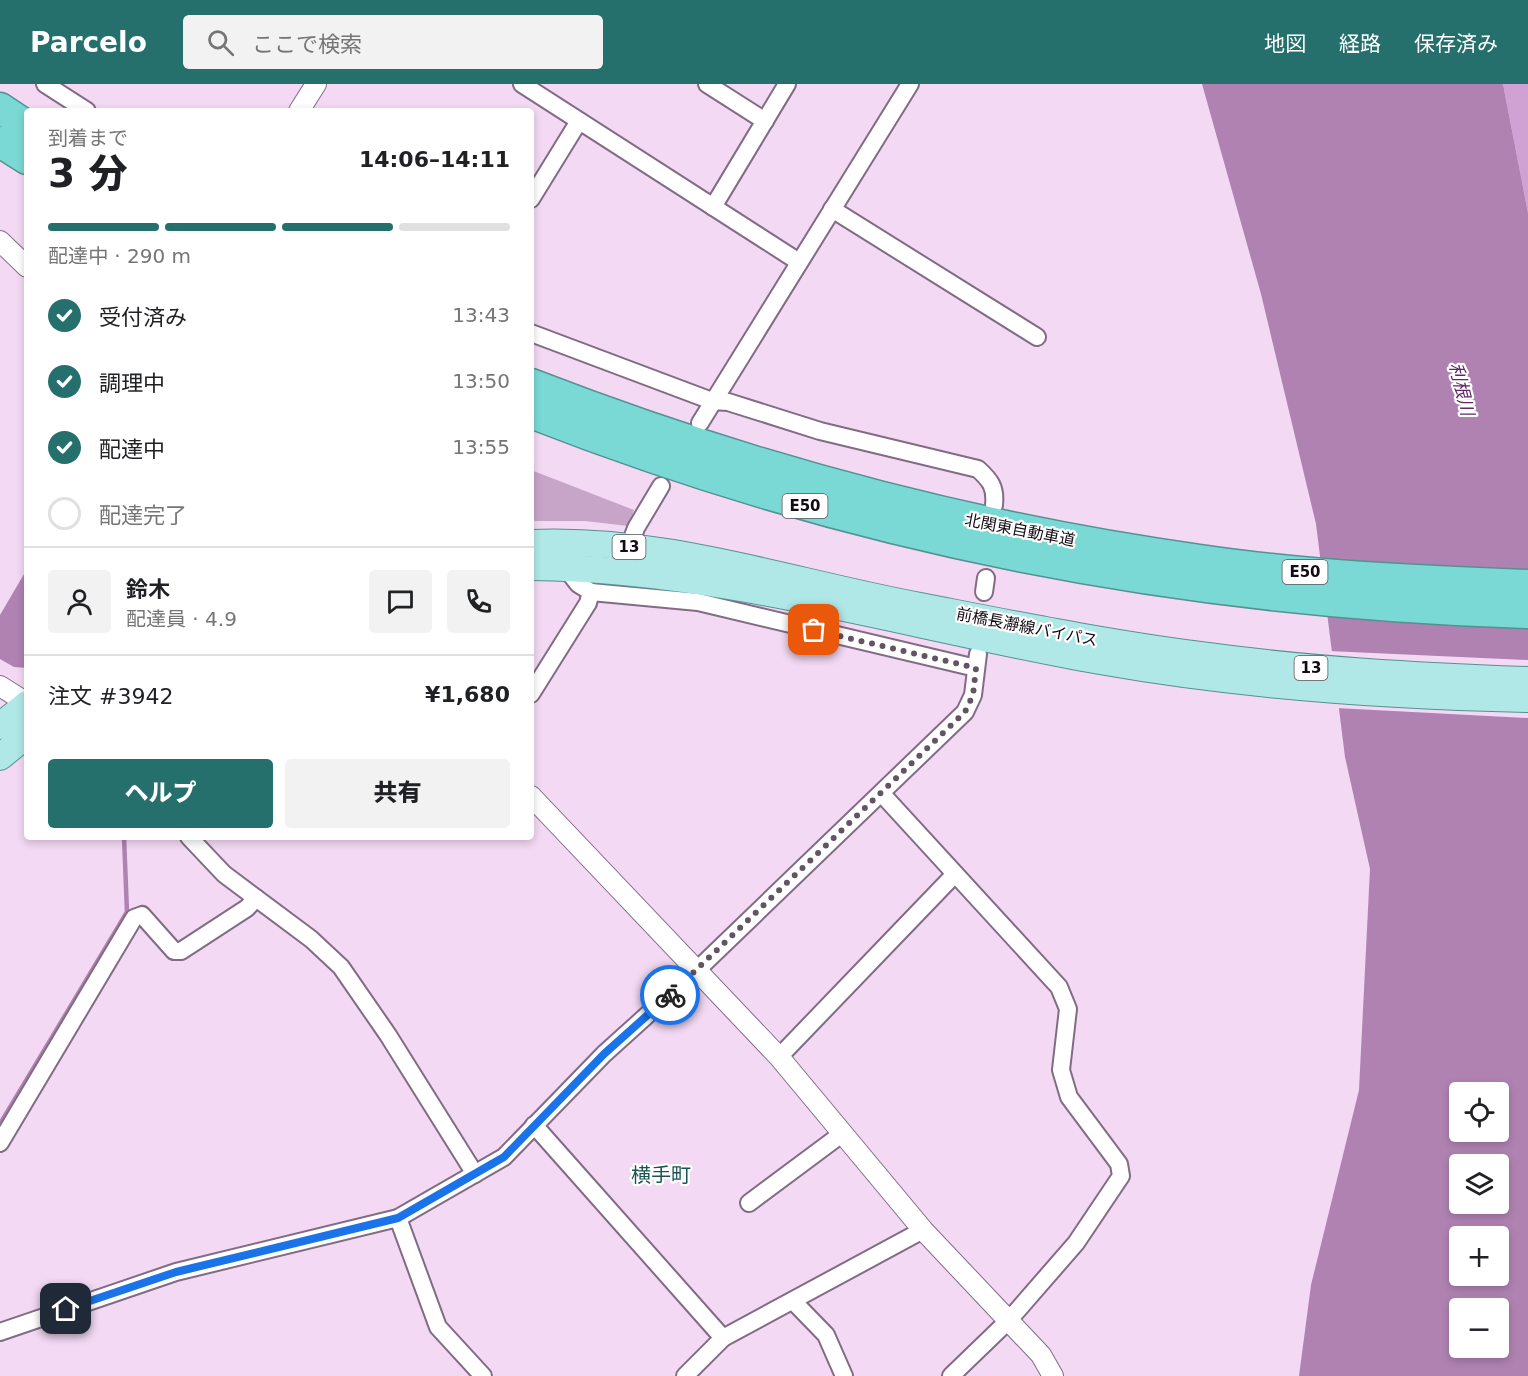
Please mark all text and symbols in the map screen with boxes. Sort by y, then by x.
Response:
search box [183,15,603,69]
text: Parcelo [30,26,147,59]
icon: search [204,26,237,59]
text: ここで検索 [252,32,362,57]
text: 地図 [1264,32,1306,56]
text: 経路 [1339,32,1381,56]
text: 保存済み [1414,32,1498,56]
text: 到着まで [48,126,128,150]
text: 14:06–14:11 [359,147,510,172]
text: 3 分 [48,151,128,196]
text: 配達中 · 290 m [48,244,191,268]
icon: check [48,299,81,332]
text: 13:43 [452,303,510,327]
text: 受付済み [99,305,187,330]
water label: 利根川 [1445,360,1479,420]
icon: check [48,365,81,398]
text: 13:50 [452,369,510,393]
text: 調理中 [99,371,165,396]
icon: check [48,431,81,464]
text: 13:55 [452,435,510,459]
text: 配達中 [99,437,165,462]
road number: E50 [782,494,828,518]
text: 配達完了 [99,503,187,528]
street label: 北関東自動車道 [963,510,1077,550]
road number: 13 [612,535,646,559]
road number: E50 [1282,560,1328,584]
button: person [48,570,111,633]
button: chat [369,570,432,633]
button: phone [447,570,510,633]
text: 鈴木 [126,577,170,602]
pin [788,604,839,655]
street label: 前橋長瀞線バイパス [955,604,1099,650]
text: 配達員 · 4.9 [126,607,237,631]
icon: bag [797,613,830,646]
road number: 13 [1294,656,1328,680]
text: ¥1,680 [425,682,510,707]
text: 注文 #3942 [48,684,173,709]
button: ヘルプ [48,759,273,828]
button: 共有 [285,759,510,828]
courier [640,965,700,1025]
icon: bike [654,979,687,1012]
map controls [1449,1082,1509,1358]
button: locate [1449,1082,1509,1142]
button: layers [1449,1154,1509,1214]
district label: 横手町 [631,1163,691,1187]
button: + [1449,1226,1509,1286]
pin [40,1283,91,1334]
icon: home [49,1292,82,1325]
button: − [1449,1298,1509,1358]

